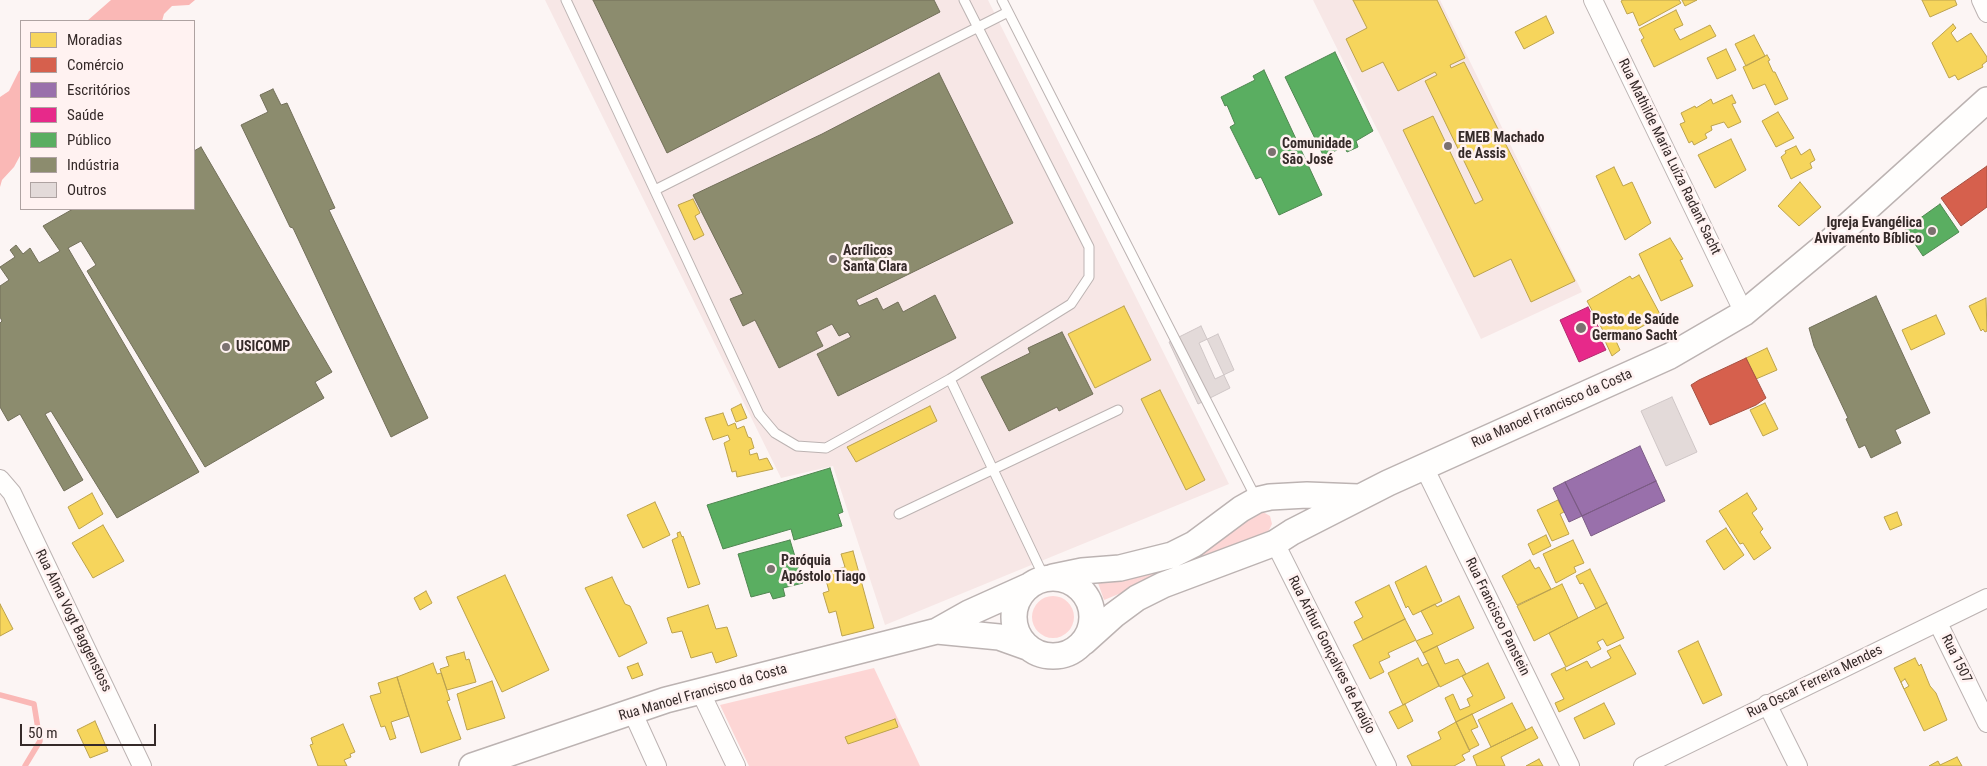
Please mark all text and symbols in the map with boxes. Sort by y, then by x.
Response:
legend [20,20,195,210]
text: Moradias [67,31,122,49]
text: Comércio [67,56,124,74]
street label: Rua Mathilde Maria Luíza Radant Sacht [1614,56,1724,258]
text: Escritórios [67,81,130,99]
text: Saúde [67,106,104,124]
place label: EMEB Machado de Assis [1458,130,1544,162]
text: Público [67,131,111,149]
place label: Comunidade São José [1282,136,1352,168]
marker: EMEB Machado de Assis [1442,140,1454,152]
marker: Comunidade São José [1266,146,1278,158]
text: Indústria [67,156,119,174]
text: Outros [67,181,107,199]
place label: Igreja Evangélica Avivamento Bíblico [1814,215,1922,248]
marker: Igreja Evangélica Avivamento Bíblico [1926,225,1938,237]
place label: Acrílicos Santa Clara [843,243,907,276]
marker: Acrílicos Santa Clara [827,253,839,265]
place label: Posto de Saúde Germano Sacht [1592,312,1679,344]
marker: Posto de Saúde Germano Sacht [1574,321,1588,335]
place label: USICOMP [236,339,290,355]
marker: USICOMP [220,341,232,353]
street label: Rua Manoel Francisco da Costa [1469,366,1635,452]
street label: Rua Alma Vogt Baggenstoss [31,547,115,695]
place label: Paróquia Apóstolo Tiago [781,553,866,586]
street label: Rua Francisco Panstein [1461,555,1533,679]
marker: Paróquia Apóstolo Tiago [765,563,777,575]
street label: Rua Arthur Gonçalves de Araújo [1284,573,1378,737]
street label: Rua 1507 [1937,632,1975,686]
street label: Rua Oscar Ferreira Mendes [1745,642,1885,722]
street label: Rua Manoel Francisco da Costa [617,661,789,725]
scale bar [22,714,159,746]
text: 50 m [28,724,58,742]

